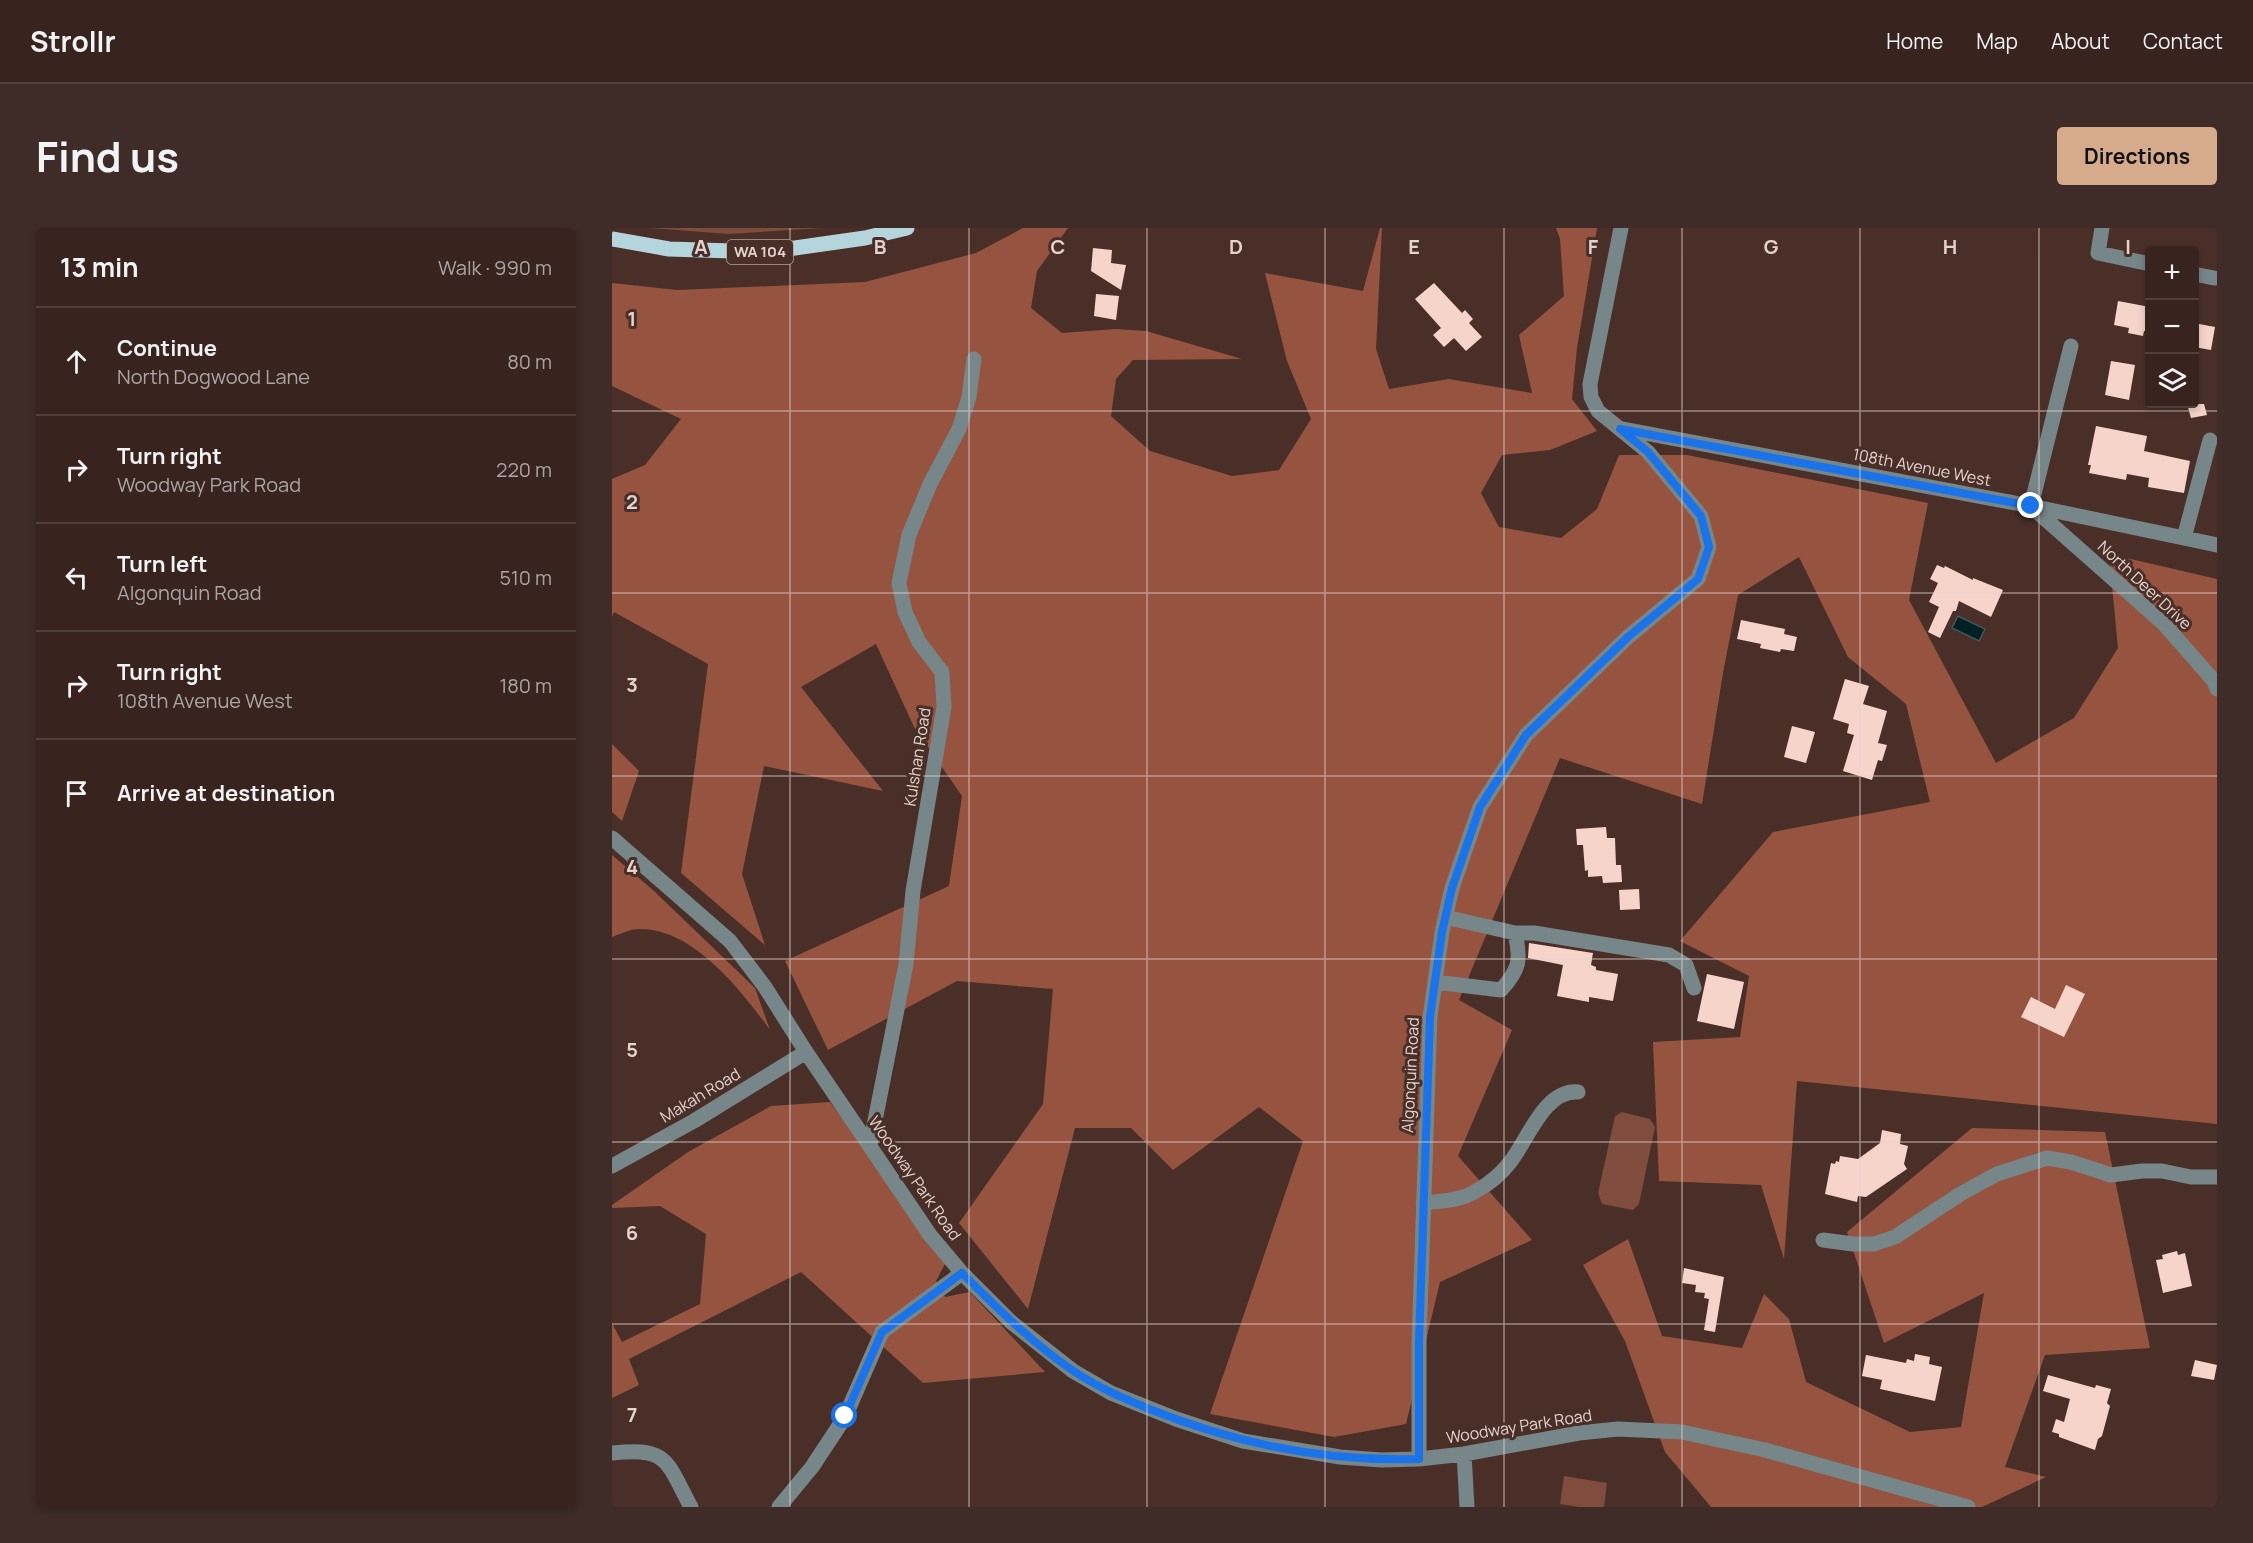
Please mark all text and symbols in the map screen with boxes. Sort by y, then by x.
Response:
text: Strollr [30,22,116,60]
text: Home [1886,27,1943,55]
text: Map [1976,27,2018,55]
text: About [2051,27,2110,55]
text: Contact [2143,27,2223,55]
text: Find us [36,127,179,185]
button: Directions [2057,127,2217,185]
text: A [694,233,708,260]
text: B [874,233,887,260]
text: C [1051,233,1065,260]
text: D [1229,233,1243,260]
text: E [1408,233,1420,260]
text: F [1588,233,1599,260]
text: G [1764,233,1779,260]
text: H [1943,233,1957,260]
text: I [2125,233,2131,260]
road number: WA 104 [727,240,793,264]
map controls [2145,246,2199,408]
button: + [2145,246,2199,300]
text: 13 min [60,249,139,285]
text: Walk · 990 m [438,254,552,281]
button: − [2145,300,2199,354]
text: 1 [628,305,636,332]
text: Continue [117,333,217,363]
icon: ahead [60,345,93,378]
text: 80 m [507,348,552,375]
button: layers [2145,354,2199,408]
text: North Dogwood Lane [117,363,310,390]
text: Turn right [117,441,222,471]
street label: 108th Avenue West [1851,443,1993,491]
icon: right [60,453,93,486]
text: 220 m [496,456,552,483]
text: Woodway Park Road [117,471,301,498]
text: 2 [626,488,638,515]
route end [2017,492,2043,518]
street label: North Deer Drive [2093,536,2197,634]
text: Turn left [117,549,207,579]
icon: left [60,561,93,594]
text: 510 m [499,564,552,591]
text: Algonquin Road [117,579,262,606]
text: Turn right [117,657,222,687]
icon: right [60,669,93,702]
text: 3 [626,671,638,698]
text: 180 m [499,672,552,699]
text: 108th Avenue West [117,687,293,714]
street label: Kulshan Road [898,706,936,808]
icon: arrive [60,777,93,810]
text: Arrive at destination [117,778,335,808]
text: 4 [626,853,638,880]
street label: Algonquin Road [1396,1017,1424,1133]
text: 5 [626,1036,638,1063]
street label: Makah Road [656,1062,744,1128]
street label: Woodway Park Road [864,1111,966,1245]
text: 6 [626,1219,638,1246]
text: 7 [627,1401,637,1428]
route start [831,1402,857,1428]
street label: Woodway Park Road [1445,1404,1593,1448]

